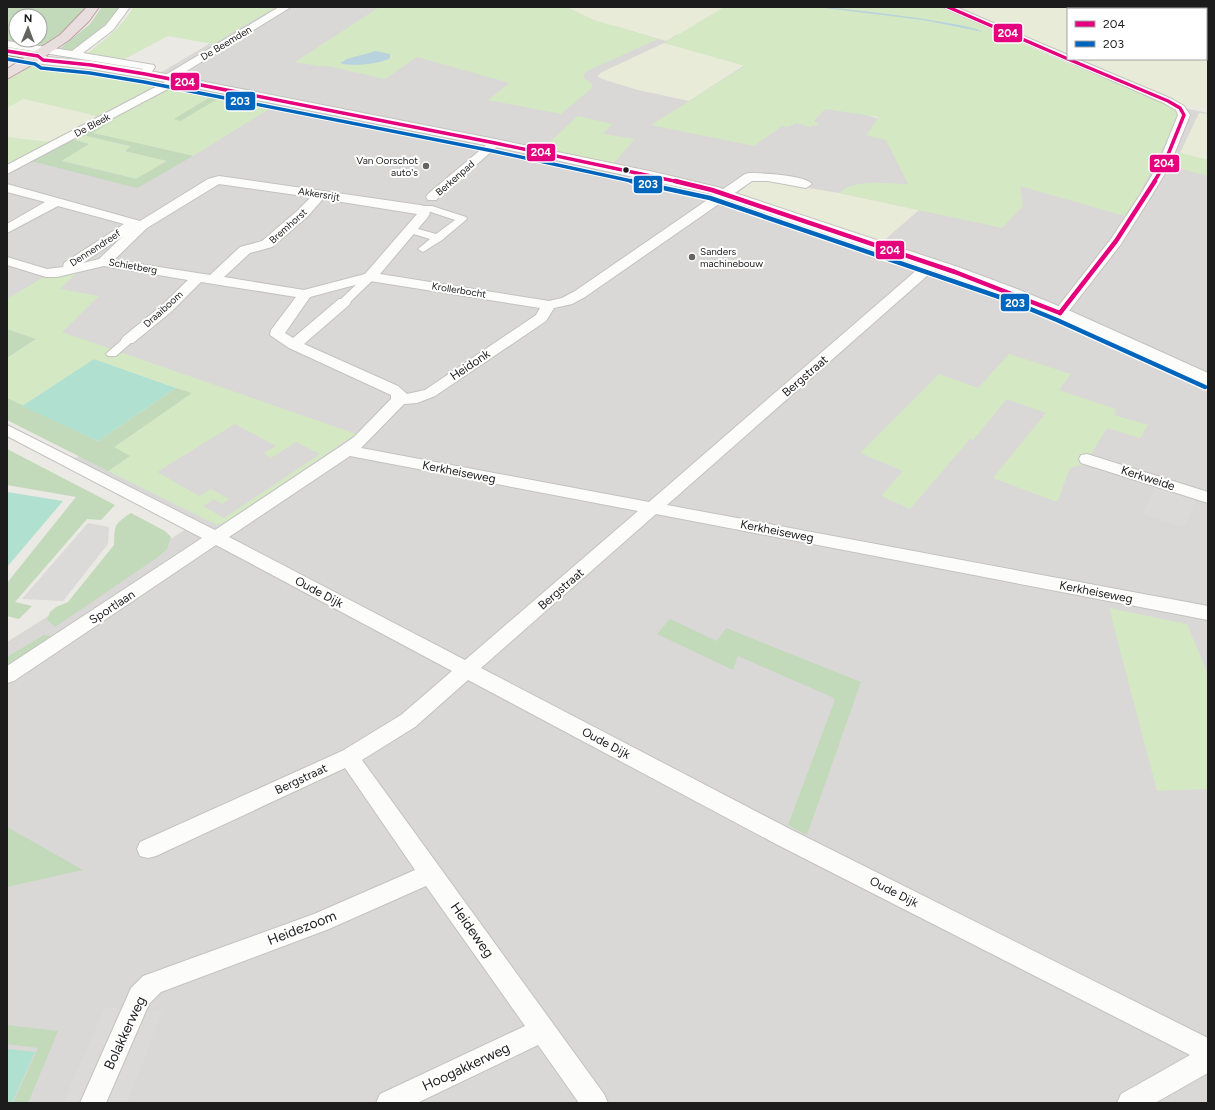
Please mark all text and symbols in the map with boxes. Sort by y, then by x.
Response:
north arrow [8,8,48,48]
legend [1067,8,1207,60]
text: N [24,12,33,25]
text: 204 [1103,17,1125,31]
street label: De Beemden [198,22,254,63]
line badge: 204 [993,23,1023,43]
text: 204 [998,27,1018,40]
text: 203 [1103,37,1124,51]
line badge: 204 [170,72,200,91]
text: 204 [175,76,195,89]
line badge: 203 [225,91,256,111]
text: 203 [230,95,250,108]
street label: De Bleek [72,110,112,140]
line badge: 204 [526,143,556,162]
text: 204 [531,146,551,159]
place label: Van Oorschot auto's [356,154,418,179]
line badge: 204 [1149,154,1180,173]
street label: Berkenpad [433,157,477,199]
text: 204 [1154,157,1174,170]
marker: Van Oorschot auto's [421,161,431,171]
unlabelled marker [621,165,631,175]
line badge: 203 [633,175,663,194]
text: 203 [638,178,658,191]
street label: Akkersrijt [297,184,341,204]
street label: Bremhorst [266,205,310,246]
street label: Dennendreef [67,226,123,269]
line badge: 204 [875,240,905,260]
text: 204 [880,244,900,257]
place label: Sanders machinebouw [700,245,763,270]
marker: Sanders machinebouw [687,252,697,262]
street label: Schietberg [108,255,159,277]
street label: Krollerbocht [431,279,487,301]
street label: Draaiboom [141,288,185,330]
line badge: 203 [1000,293,1030,312]
text: 203 [1005,297,1025,310]
street label: Heidonk [447,347,493,383]
street label: Bergstraat [779,352,831,400]
street label: Kerkheiseweg [421,458,497,486]
street label: Kerkweide [1119,463,1177,493]
street label: Kerkheiseweg [739,517,815,545]
street label: Bergstraat [535,565,587,613]
street label: Oude Dijk [292,573,346,611]
street label: Kerkheiseweg [1058,578,1134,606]
street label: Sportlaan [87,587,138,627]
street label: Oude Dijk [579,724,633,762]
street label: Bergstraat [273,761,330,797]
street label: Oude Dijk [867,874,921,910]
street label: Heideweg [447,899,497,961]
street label: Heidezoom [265,907,339,949]
street label: Bolakkerweg [101,993,149,1073]
street label: Hoogakkerweg [420,1039,512,1095]

